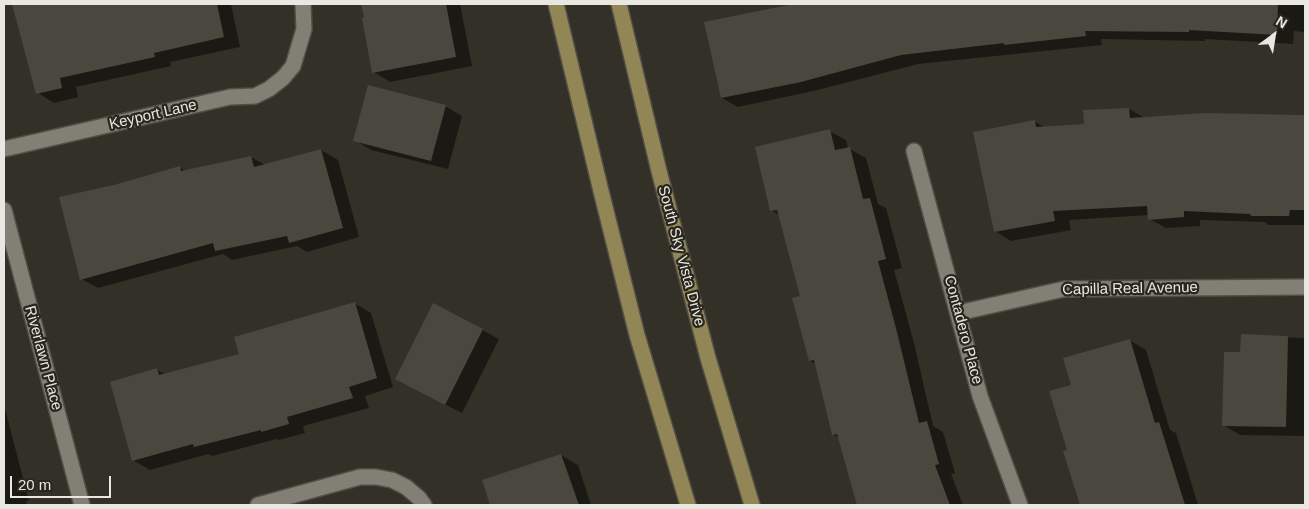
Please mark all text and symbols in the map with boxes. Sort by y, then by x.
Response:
north arrow [1249,10,1299,60]
text: N [1273,13,1290,32]
street label: Keyport Lane [108,96,198,134]
street label: South Sky Vista Drive [654,184,708,328]
street label: Contadero Place [940,274,986,386]
street label: Capilla Real Avenue [1062,279,1198,299]
street label: Riverlawn Place [20,304,66,412]
scale bar [12,466,114,498]
text: 20 m [18,476,51,493]

